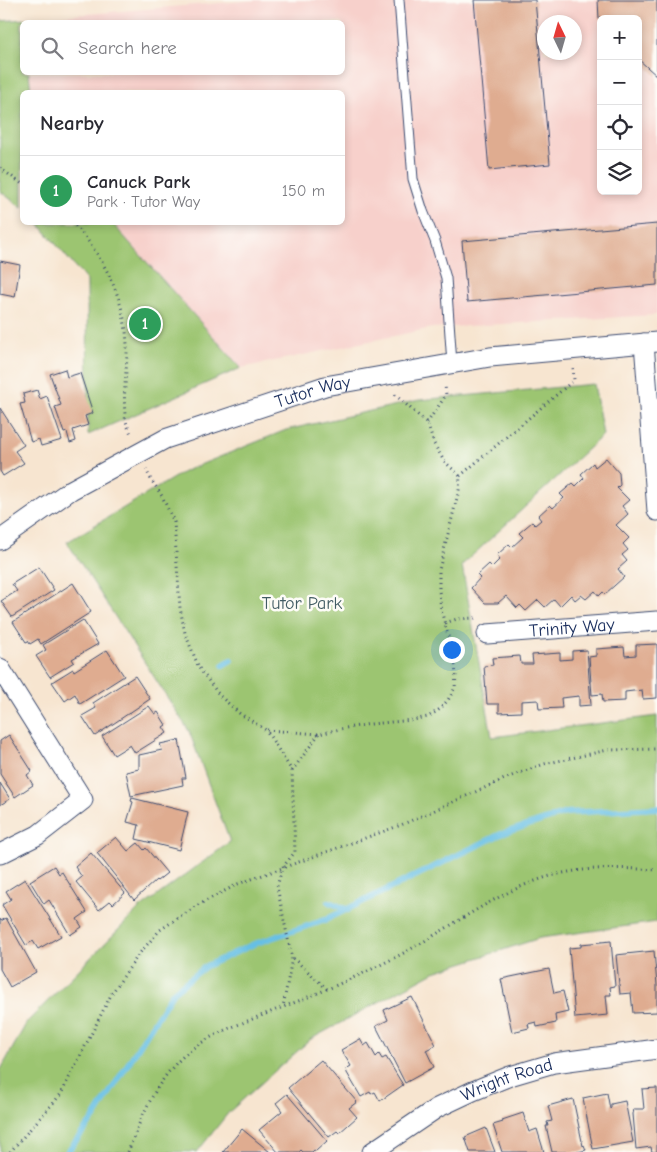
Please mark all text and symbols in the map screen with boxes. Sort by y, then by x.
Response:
north arrow [537,15,582,60]
map controls [597,15,642,195]
button: + [597,15,642,60]
search box [20,20,345,75]
icon: search [38,34,66,62]
text: Search here [78,37,177,59]
button: − [597,60,642,105]
button: locate [597,105,642,150]
text: Nearby [40,111,104,135]
button: layers [597,150,642,195]
text: Canuck Park [87,171,190,193]
text: 1 [53,182,59,200]
text: 150 m [282,182,325,200]
text: Park · Tutor Way [87,193,200,211]
pin: 1 [129,305,161,343]
street label: Tutor Way [272,371,353,412]
park label: Tutor Park [262,593,342,614]
street label: Trinity Way [528,614,616,641]
your location [439,637,465,663]
street label: Wright Road [457,1054,555,1106]

